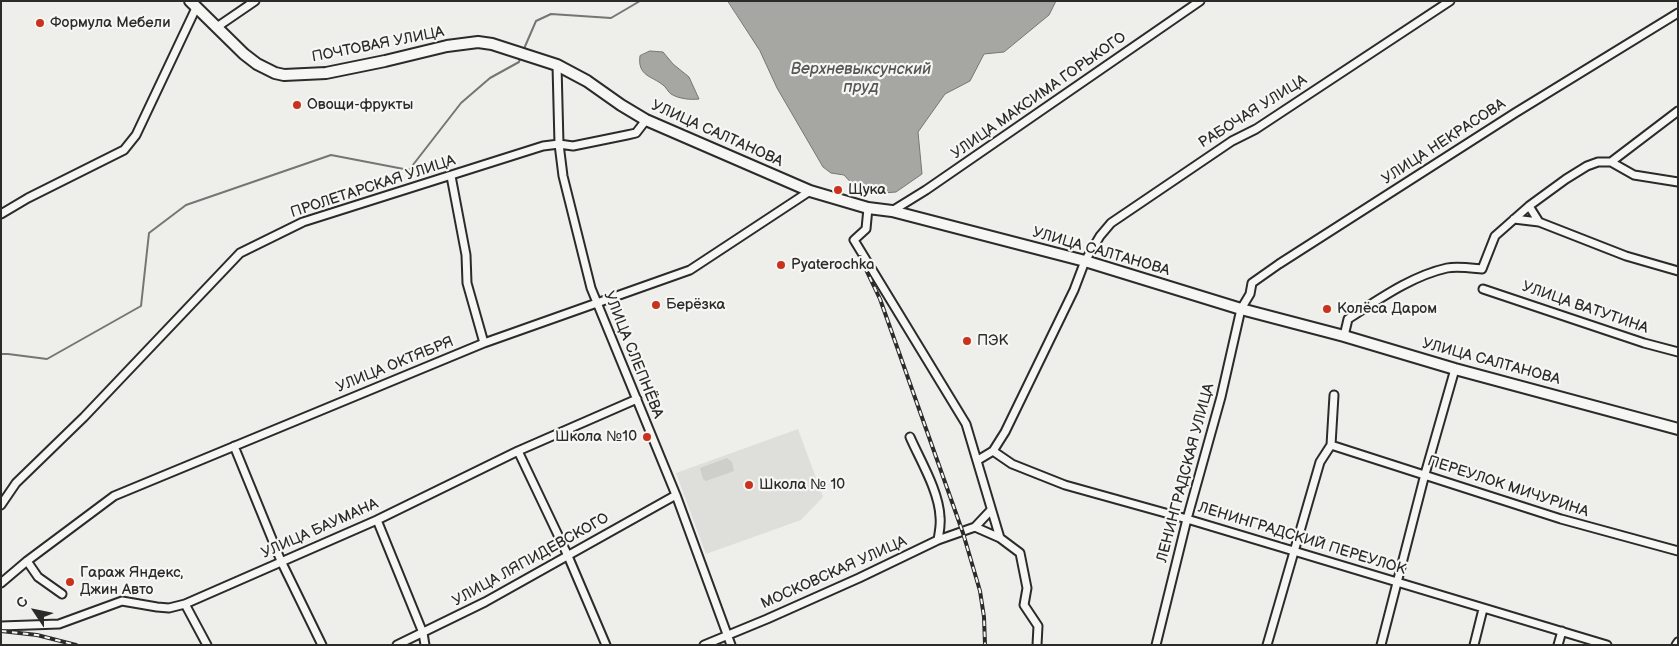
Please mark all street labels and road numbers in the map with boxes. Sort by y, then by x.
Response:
street label: ПОЧТОВАЯ УЛИЦА [310,23,446,67]
street label: УЛИЦА МАКСИМА ГОРЬКОГО [948,29,1130,163]
street label: РАБОЧАЯ УЛИЦА [1196,71,1310,153]
street label: УЛИЦА НЕКРАСОВА [1379,95,1509,189]
street label: УЛИЦА САЛТАНОВА [648,97,786,171]
street label: ПРОЛЕТАРСКАЯ УЛИЦА [288,152,458,222]
street label: УЛИЦА САЛТАНОВА [1030,224,1172,280]
street label: УЛИЦА ВАТУТИНА [1520,278,1650,338]
street label: УЛИЦА СЛЕПНЁВА [599,289,667,421]
street label: УЛИЦА ОКТЯБРЯ [334,333,456,397]
street label: УЛИЦА САЛТАНОВА [1420,335,1562,389]
street label: ЛЕНИНГРАДСКАЯ УЛИЦА [1153,382,1219,564]
street label: ПЕРЕУЛОК МИЧУРИНА [1425,452,1591,522]
street label: УЛИЦА БАУМАНА [259,495,381,563]
street label: ЛЕНИНГРАДСКИЙ ПЕРЕУЛОК [1196,499,1408,579]
street label: УЛИЦА ЛЯПИДЕВСКОГО [450,509,612,611]
street label: МОСКОВСКАЯ УЛИЦА [758,533,910,613]

